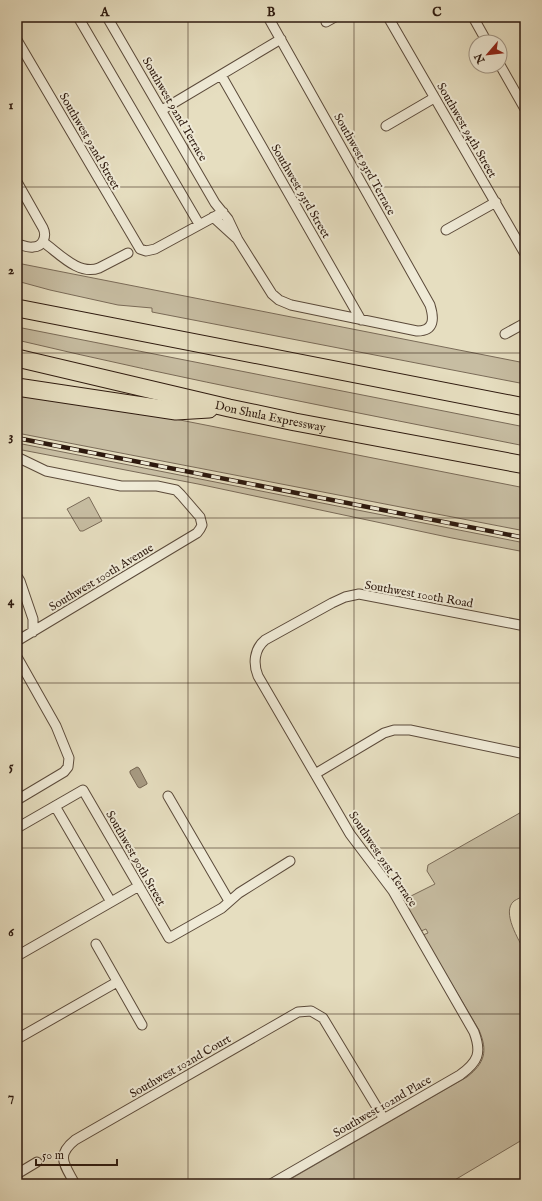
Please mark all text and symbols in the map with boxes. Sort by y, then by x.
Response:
text: A [100,4,111,21]
text: B [267,4,276,21]
text: C [432,4,442,21]
north arrow [468,34,508,74]
text: N [471,50,489,67]
street label: Southwest 92nd Terrace [139,55,211,164]
street label: Southwest 94th Street [433,80,500,181]
street label: Southwest 92nd Street [56,90,123,192]
text: 1 [9,97,14,114]
street label: Southwest 93rd Terrace [330,111,399,218]
street label: Southwest 93rd Street [267,141,334,241]
text: 2 [8,262,14,279]
street label: Don Shula Expressway [213,398,327,436]
text: 3 [9,428,14,445]
street label: Southwest 100th Avenue [46,540,157,615]
street label: Southwest 100th Road [364,578,475,612]
text: 4 [8,593,15,610]
text: 5 [9,758,14,775]
street label: Southwest 90th Street [102,808,169,909]
street label: Southwest 91st Terrace [345,809,420,910]
text: 6 [8,924,14,941]
street label: Southwest 102nd Court [127,1031,234,1102]
street label: Southwest 102nd Place [331,1072,434,1141]
text: 7 [8,1089,14,1106]
scale bar [36,1141,117,1167]
text: 50 m [42,1148,64,1163]

